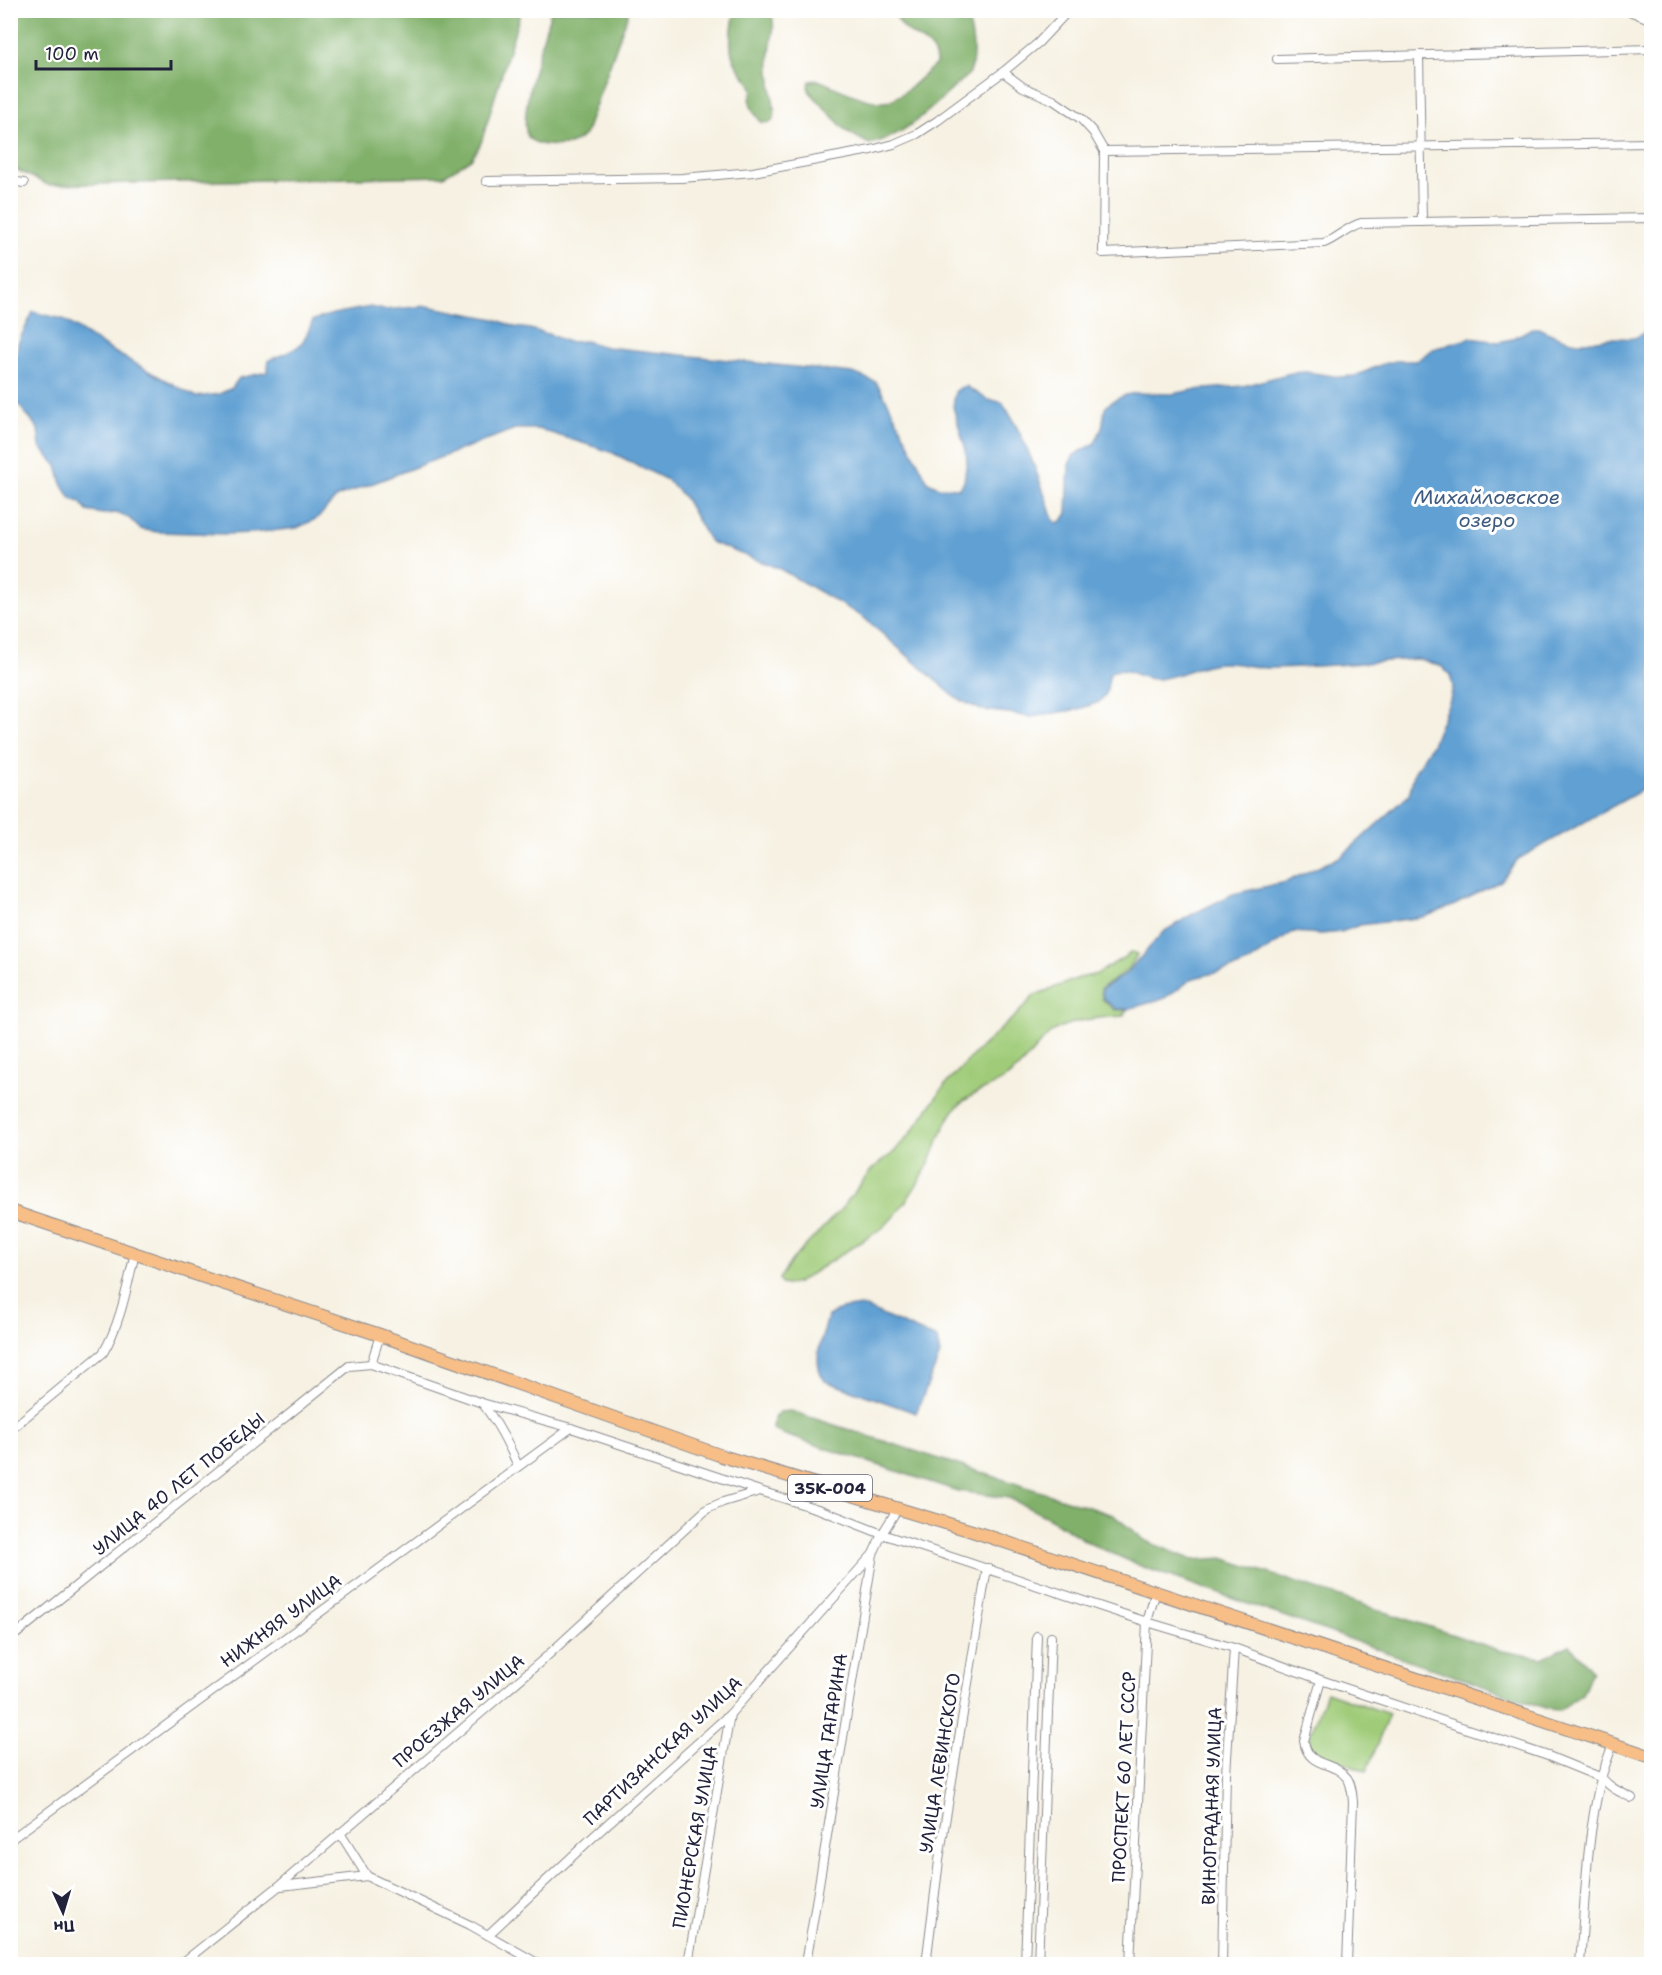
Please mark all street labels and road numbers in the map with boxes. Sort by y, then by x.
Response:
street label: УЛИЦА 40 ЛЕТ ПОБЕДЫ [88,1407,270,1561]
road number: 35К-004 [788,1475,872,1501]
street label: НИЖНЯЯ УЛИЦА [215,1569,347,1673]
street label: ПРОЕЗЖАЯ УЛИЦА [388,1649,530,1773]
street label: УЛИЦА ГАГАРИНА [805,1651,853,1811]
street label: ПАРТИЗАНСКАЯ УЛИЦА [579,1671,747,1831]
street label: УЛИЦА ЛЕВИНСКОГО [914,1671,966,1855]
street label: ПРОСПЕКТ 60 ЛЕТ СССР [1106,1671,1142,1883]
street label: ВИНОГРАДНАЯ УЛИЦА [1197,1707,1227,1905]
street label: ПИОНЕРСКАЯ УЛИЦА [667,1744,723,1930]

